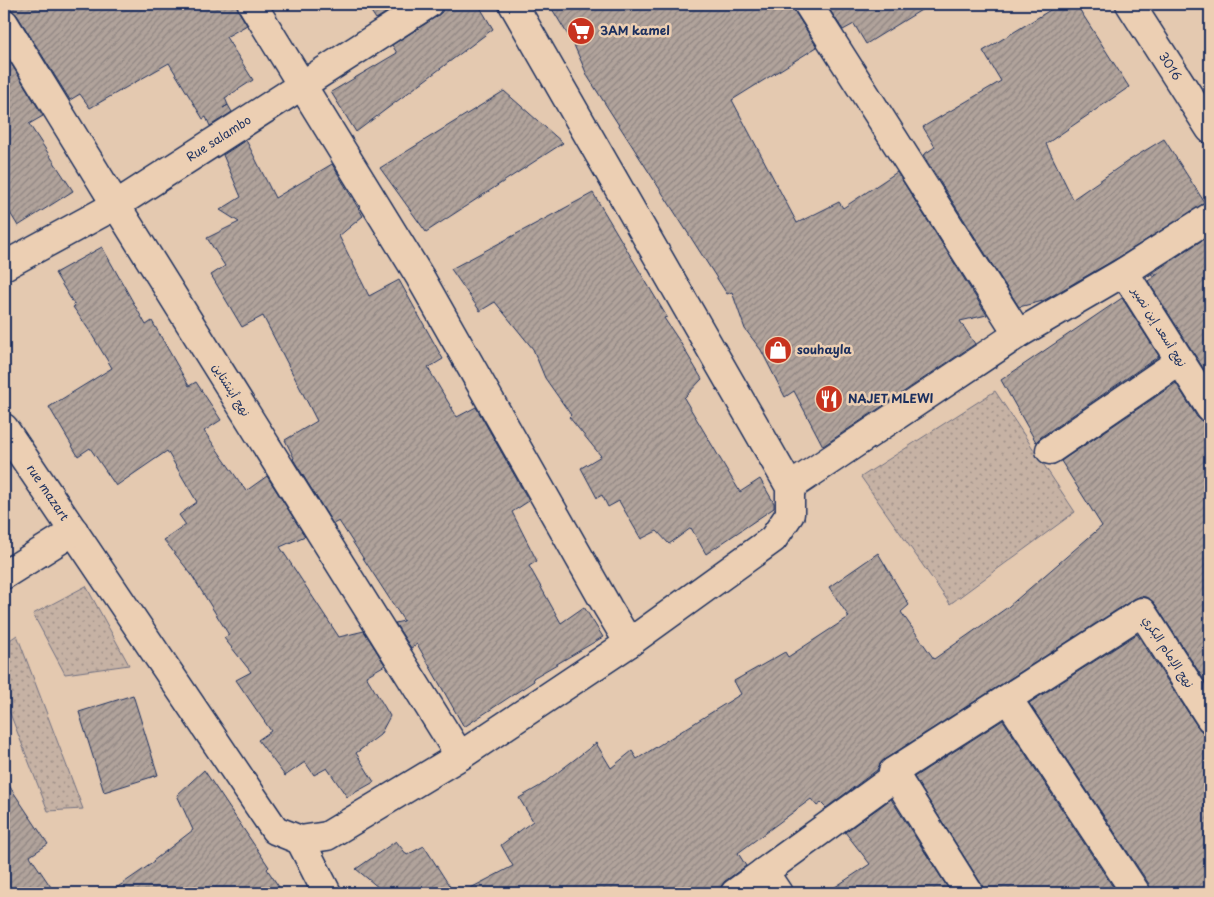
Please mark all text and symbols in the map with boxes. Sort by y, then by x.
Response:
supermarket icon: 3AM kamel [566,16,596,46]
place label: 3AM kamel [600,21,670,39]
street label: 3016 [1155,48,1186,83]
street label: Rue salambo [182,110,255,165]
street label: نهج أسعد إبن نصير [1127,282,1192,371]
shop icon: souhayla [763,335,793,365]
place label: souhayla [797,340,852,358]
street label: نهج أينشتاين [207,359,255,420]
restaurant icon: NAJET MLEWI [814,384,844,414]
place label: NAJET MLEWI [848,389,934,407]
street label: rue mazart [23,460,74,524]
street label: نهج الإمام البكري [1138,612,1199,692]

